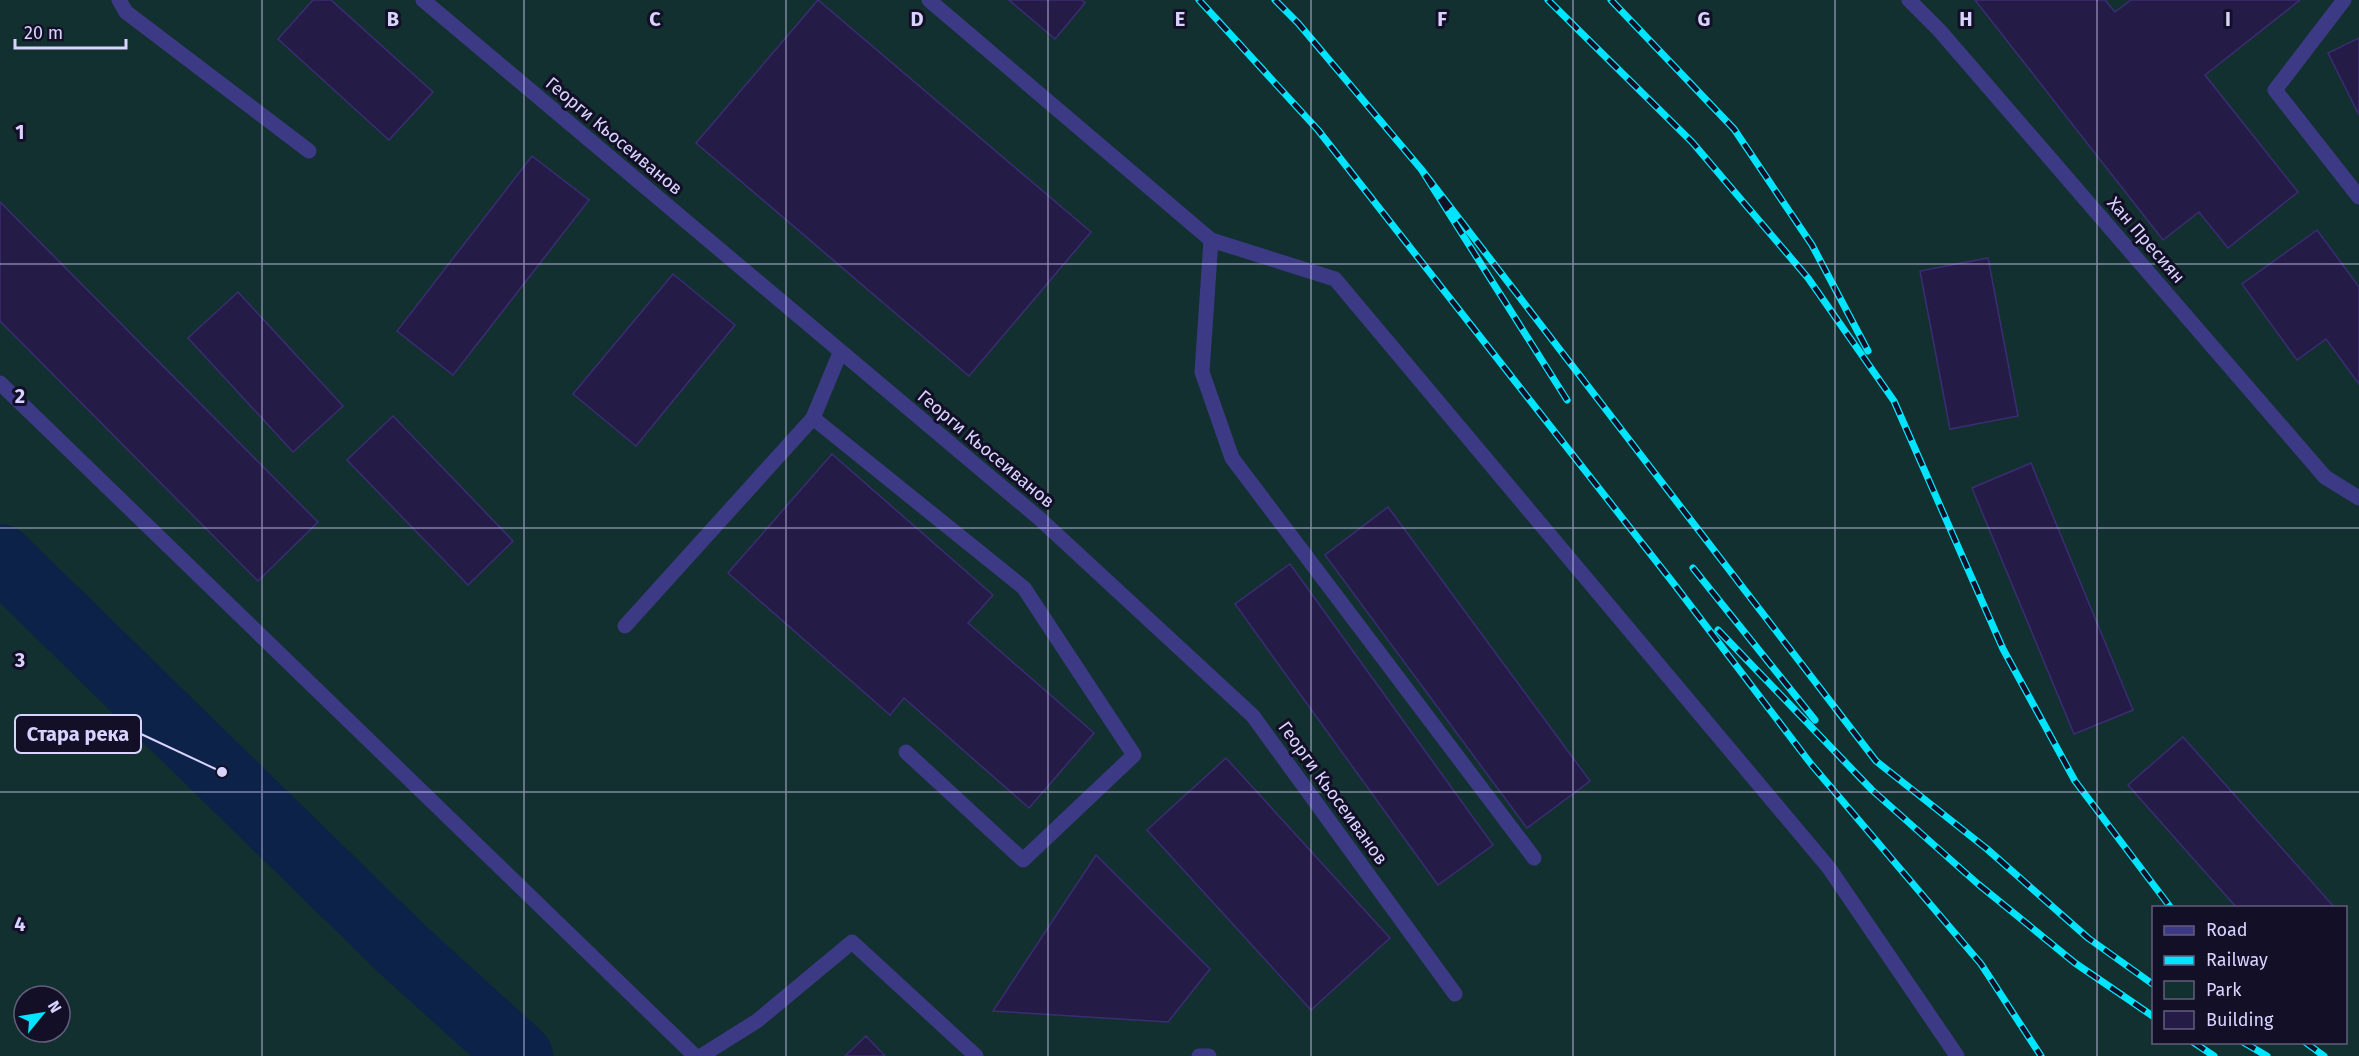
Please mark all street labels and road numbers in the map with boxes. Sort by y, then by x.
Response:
street label: Георги Кьосеиванов [541,72,687,200]
street label: Хан Пресиян [2102,192,2190,288]
street label: Георги Кьосеиванов [913,385,1059,513]
street label: Георги Кьосеиванов [1274,717,1392,869]

